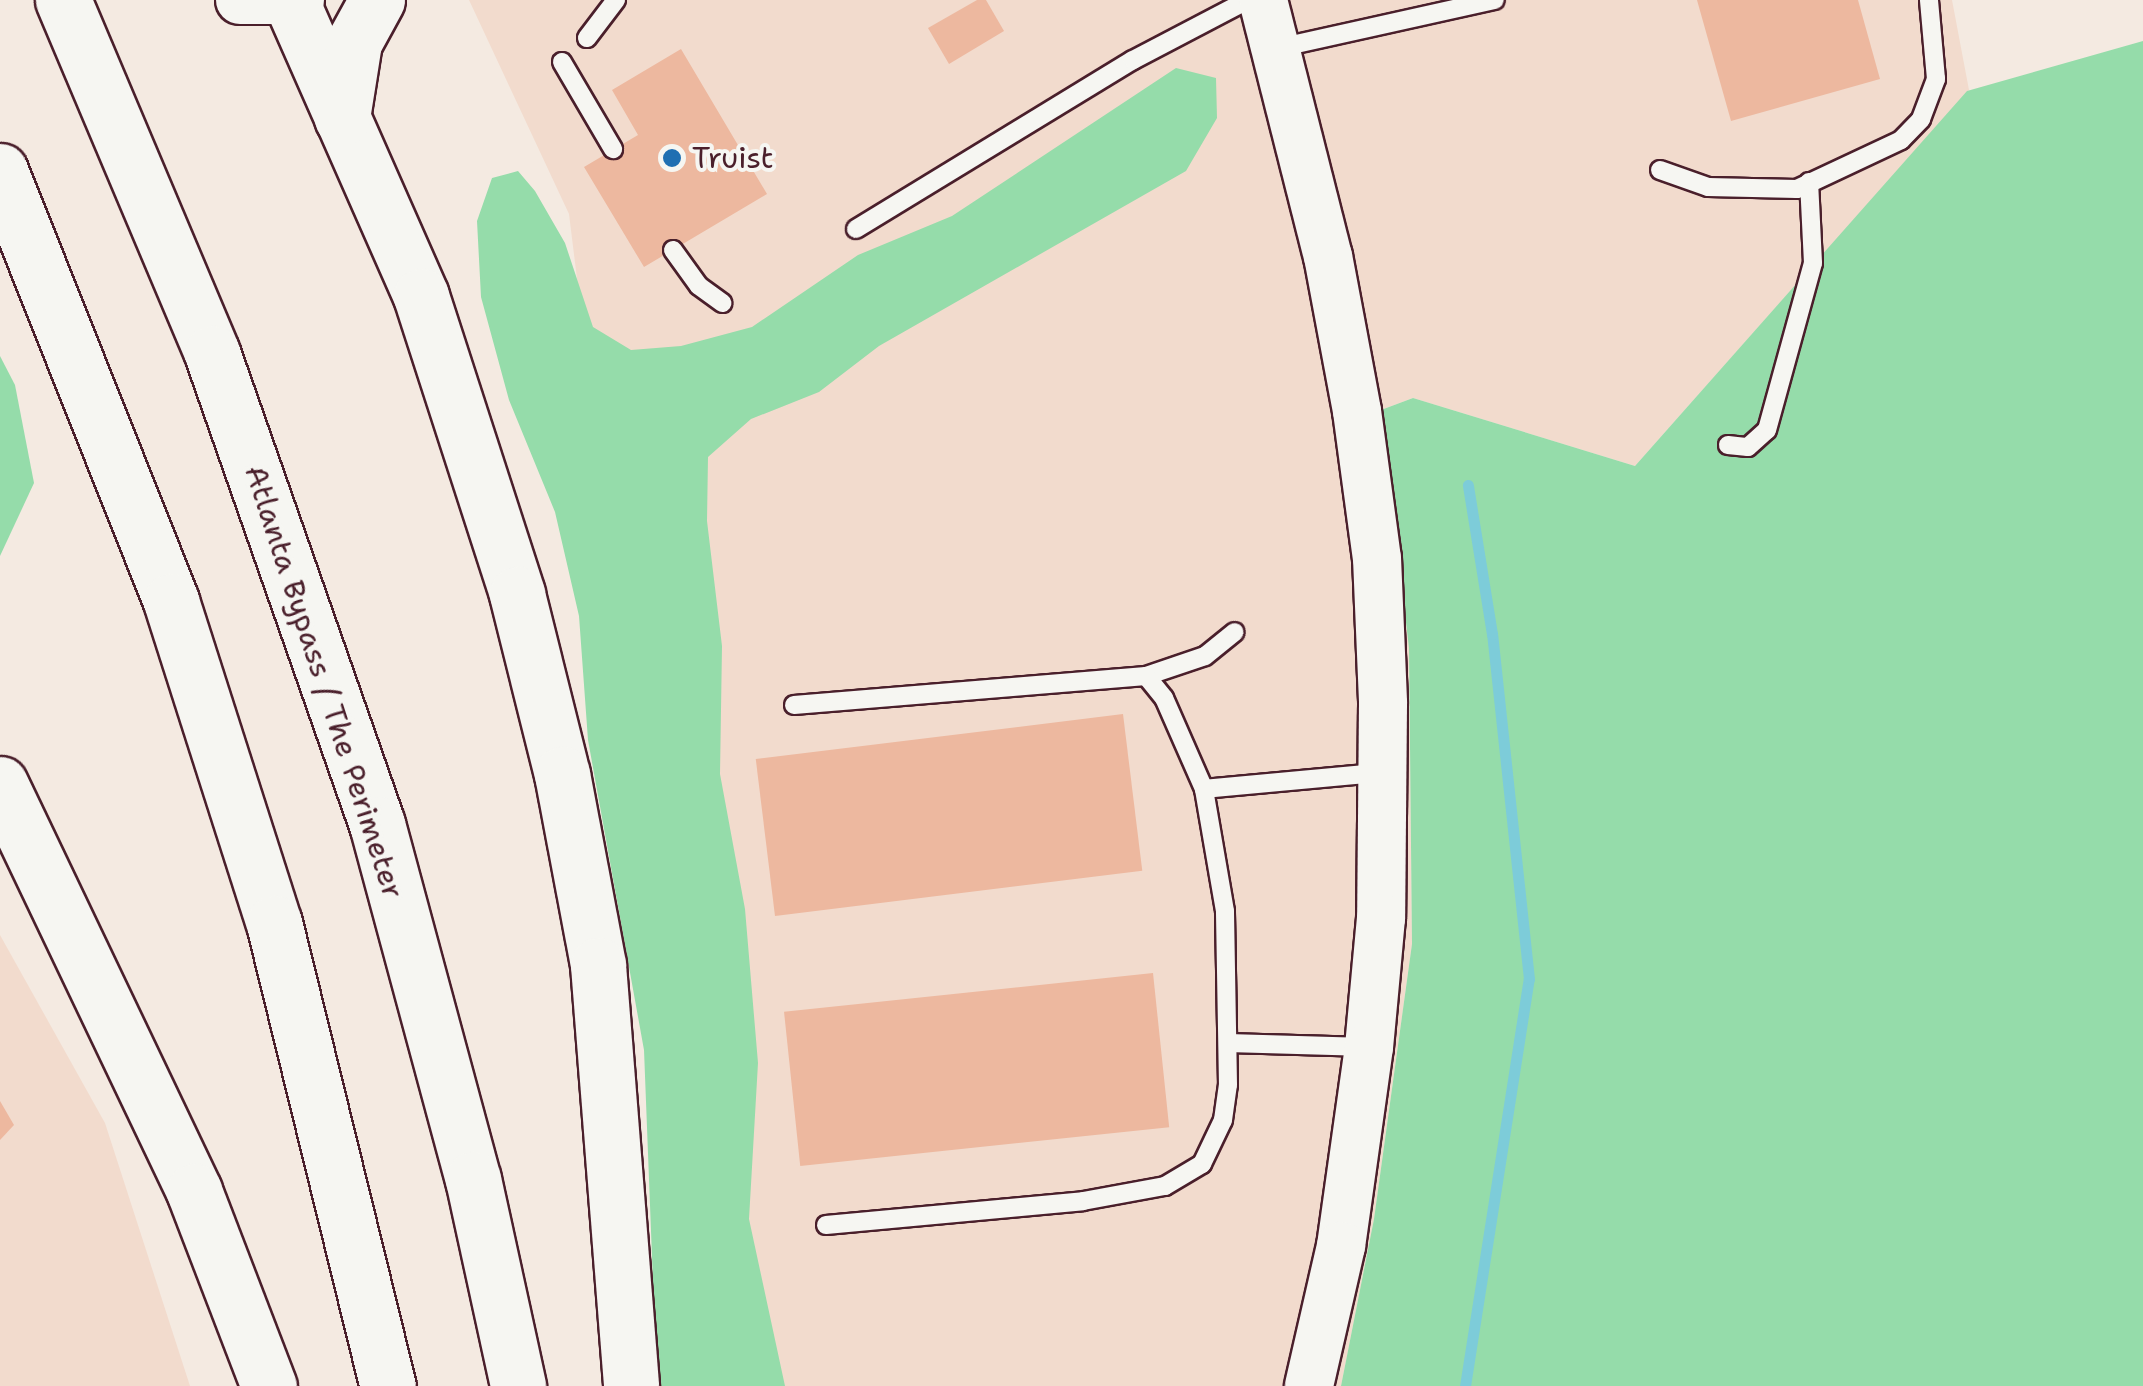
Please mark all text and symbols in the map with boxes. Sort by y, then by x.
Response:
place label: Truist [692,140,774,176]
marker: Truist [661,147,683,169]
street label: Atlanta Bypass / The Perimeter [237,461,411,903]

